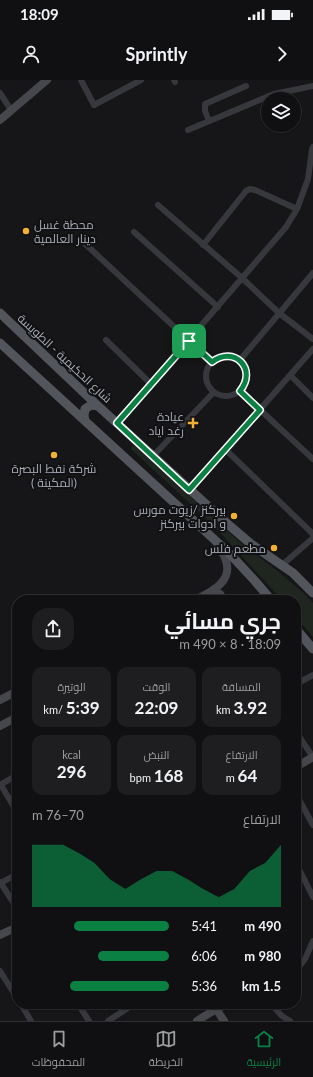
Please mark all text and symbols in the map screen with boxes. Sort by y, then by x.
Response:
text: 18:09 [20,5,59,23]
icon: person [20,43,42,65]
text: Sprintly [126,43,187,65]
icon: forward [271,43,293,65]
map controls [261,92,301,132]
button: layers [261,92,301,132]
place label: محطة غسل دينار العالمية [34,217,96,246]
marker: محطة غسل دينار العالمية [21,226,31,236]
street label: شارع الحكيمية - الطويسة [14,310,115,406]
pin [172,324,206,358]
icon: arrive [178,330,200,352]
place label: عيادة رغد اياد [148,409,184,438]
marker: عيادة رغد اياد [187,417,199,429]
marker: شركة نفط البصرة ( المكينة) [49,450,59,460]
place label: شركة نفط البصرة ( المكينة) [12,461,96,490]
place label: بيركنز /زيوت مورس و ادوات بيركنز [133,502,226,531]
marker: بيركنز /زيوت مورس و ادوات بيركنز [229,511,239,521]
place label: مطعم فلس [205,541,266,557]
marker: مطعم فلس [269,543,279,553]
text: جري مسائي [164,607,281,634]
button: share [32,608,74,650]
text: 18:09 · 8 × 490 m [179,636,281,652]
text: الوتيرة [57,680,86,693]
text: الوقت [142,680,171,693]
text: المسافة [222,680,261,693]
text: 5:39 [66,697,100,718]
text: 22:09 [135,697,178,718]
text: 3.92 [233,697,267,718]
text: /km [43,703,66,716]
text: km [216,703,233,716]
text: kcal [62,748,81,761]
text: النبض [144,748,169,761]
text: الارتفاع [225,748,258,761]
text: 296 [57,761,86,782]
text: 168 [154,765,183,786]
text: 64 [238,765,257,786]
text: bpm [130,771,154,784]
text: m [226,771,238,784]
text: 70–76 m [32,807,84,823]
text: الارتفاع [243,811,281,827]
text: 5:41 [191,918,217,934]
text: 490 m [244,918,281,934]
text: 6:06 [191,948,217,964]
text: 980 m [244,948,281,964]
text: 5:36 [191,978,217,994]
text: 1.5 km [242,978,281,994]
tab: المحفوظات [32,1028,85,1072]
tab: الخريطة [149,1028,183,1072]
tab: الرئيسية [247,1028,281,1072]

